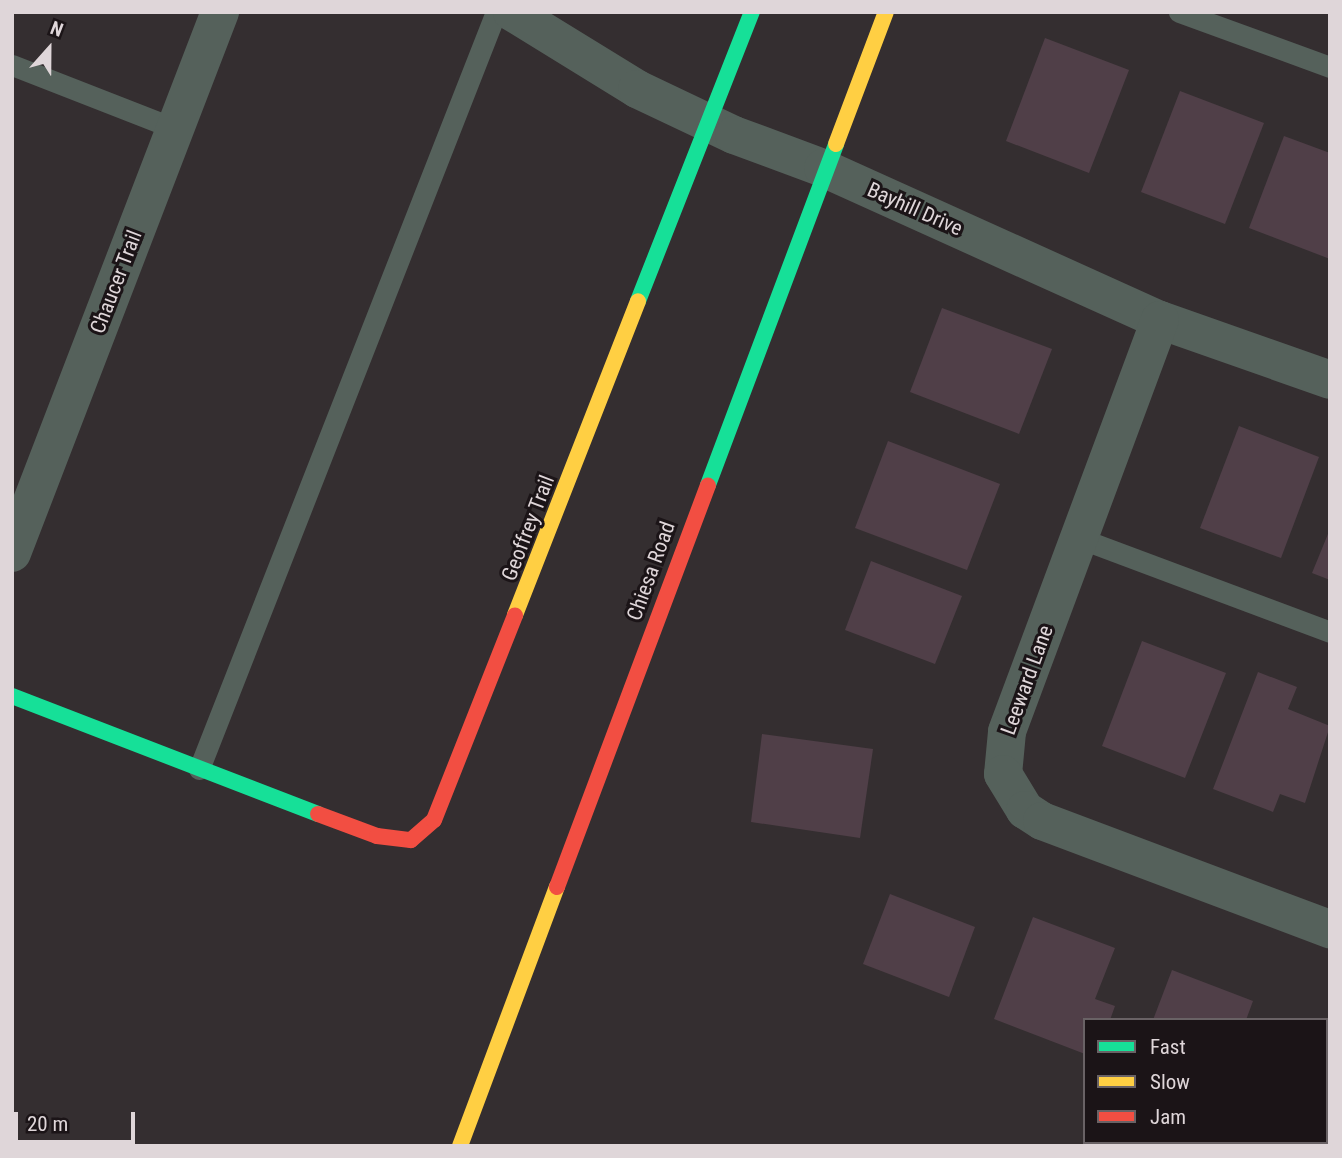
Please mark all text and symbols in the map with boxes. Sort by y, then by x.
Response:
north arrow [14,14,84,84]
text: N [47,16,66,42]
street label: Bayhill Drive [864,177,966,241]
street label: Chaucer Trail [85,227,147,337]
street label: Geoffrey Trail [496,471,560,585]
street label: Chiesa Road [621,518,681,624]
street label: Leeward Lane [996,622,1058,738]
legend [1083,1018,1328,1144]
text: Fast [1150,1035,1186,1059]
text: Slow [1150,1070,1190,1094]
scale bar [18,1098,138,1142]
text: Jam [1150,1105,1186,1129]
text: 20 m [27,1112,68,1136]

